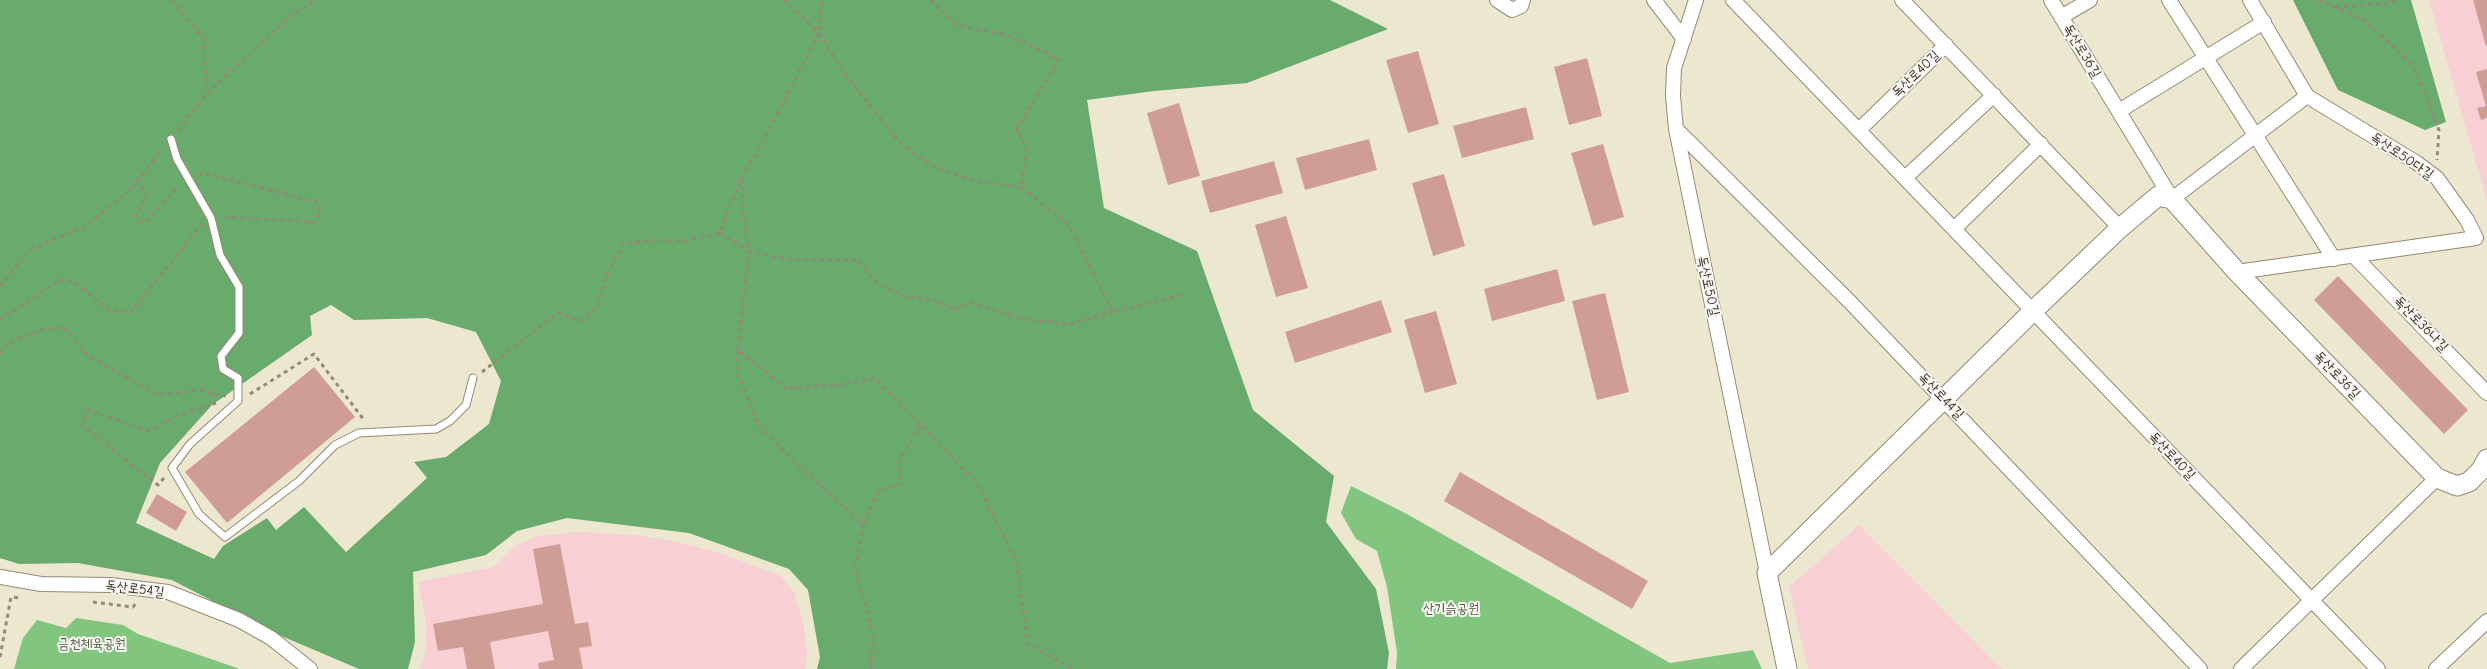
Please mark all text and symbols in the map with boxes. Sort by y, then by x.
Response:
street label: 독산로36길 [2059,21,2105,81]
street label: 독산로40길 [1888,47,1944,101]
street label: 독산로50다길 [2367,129,2437,183]
street label: 독산로50길 [1693,254,1723,318]
street label: 독산로36나길 [2390,293,2452,355]
street label: 독산로36길 [2310,348,2364,402]
street label: 독산로44길 [1915,369,1967,423]
street label: 독산로40길 [2145,428,2199,484]
street label: 독산로54길 [104,577,166,601]
park label: 산기슭공원 [1423,601,1479,617]
park label: 금천체육공원 [58,636,126,652]

